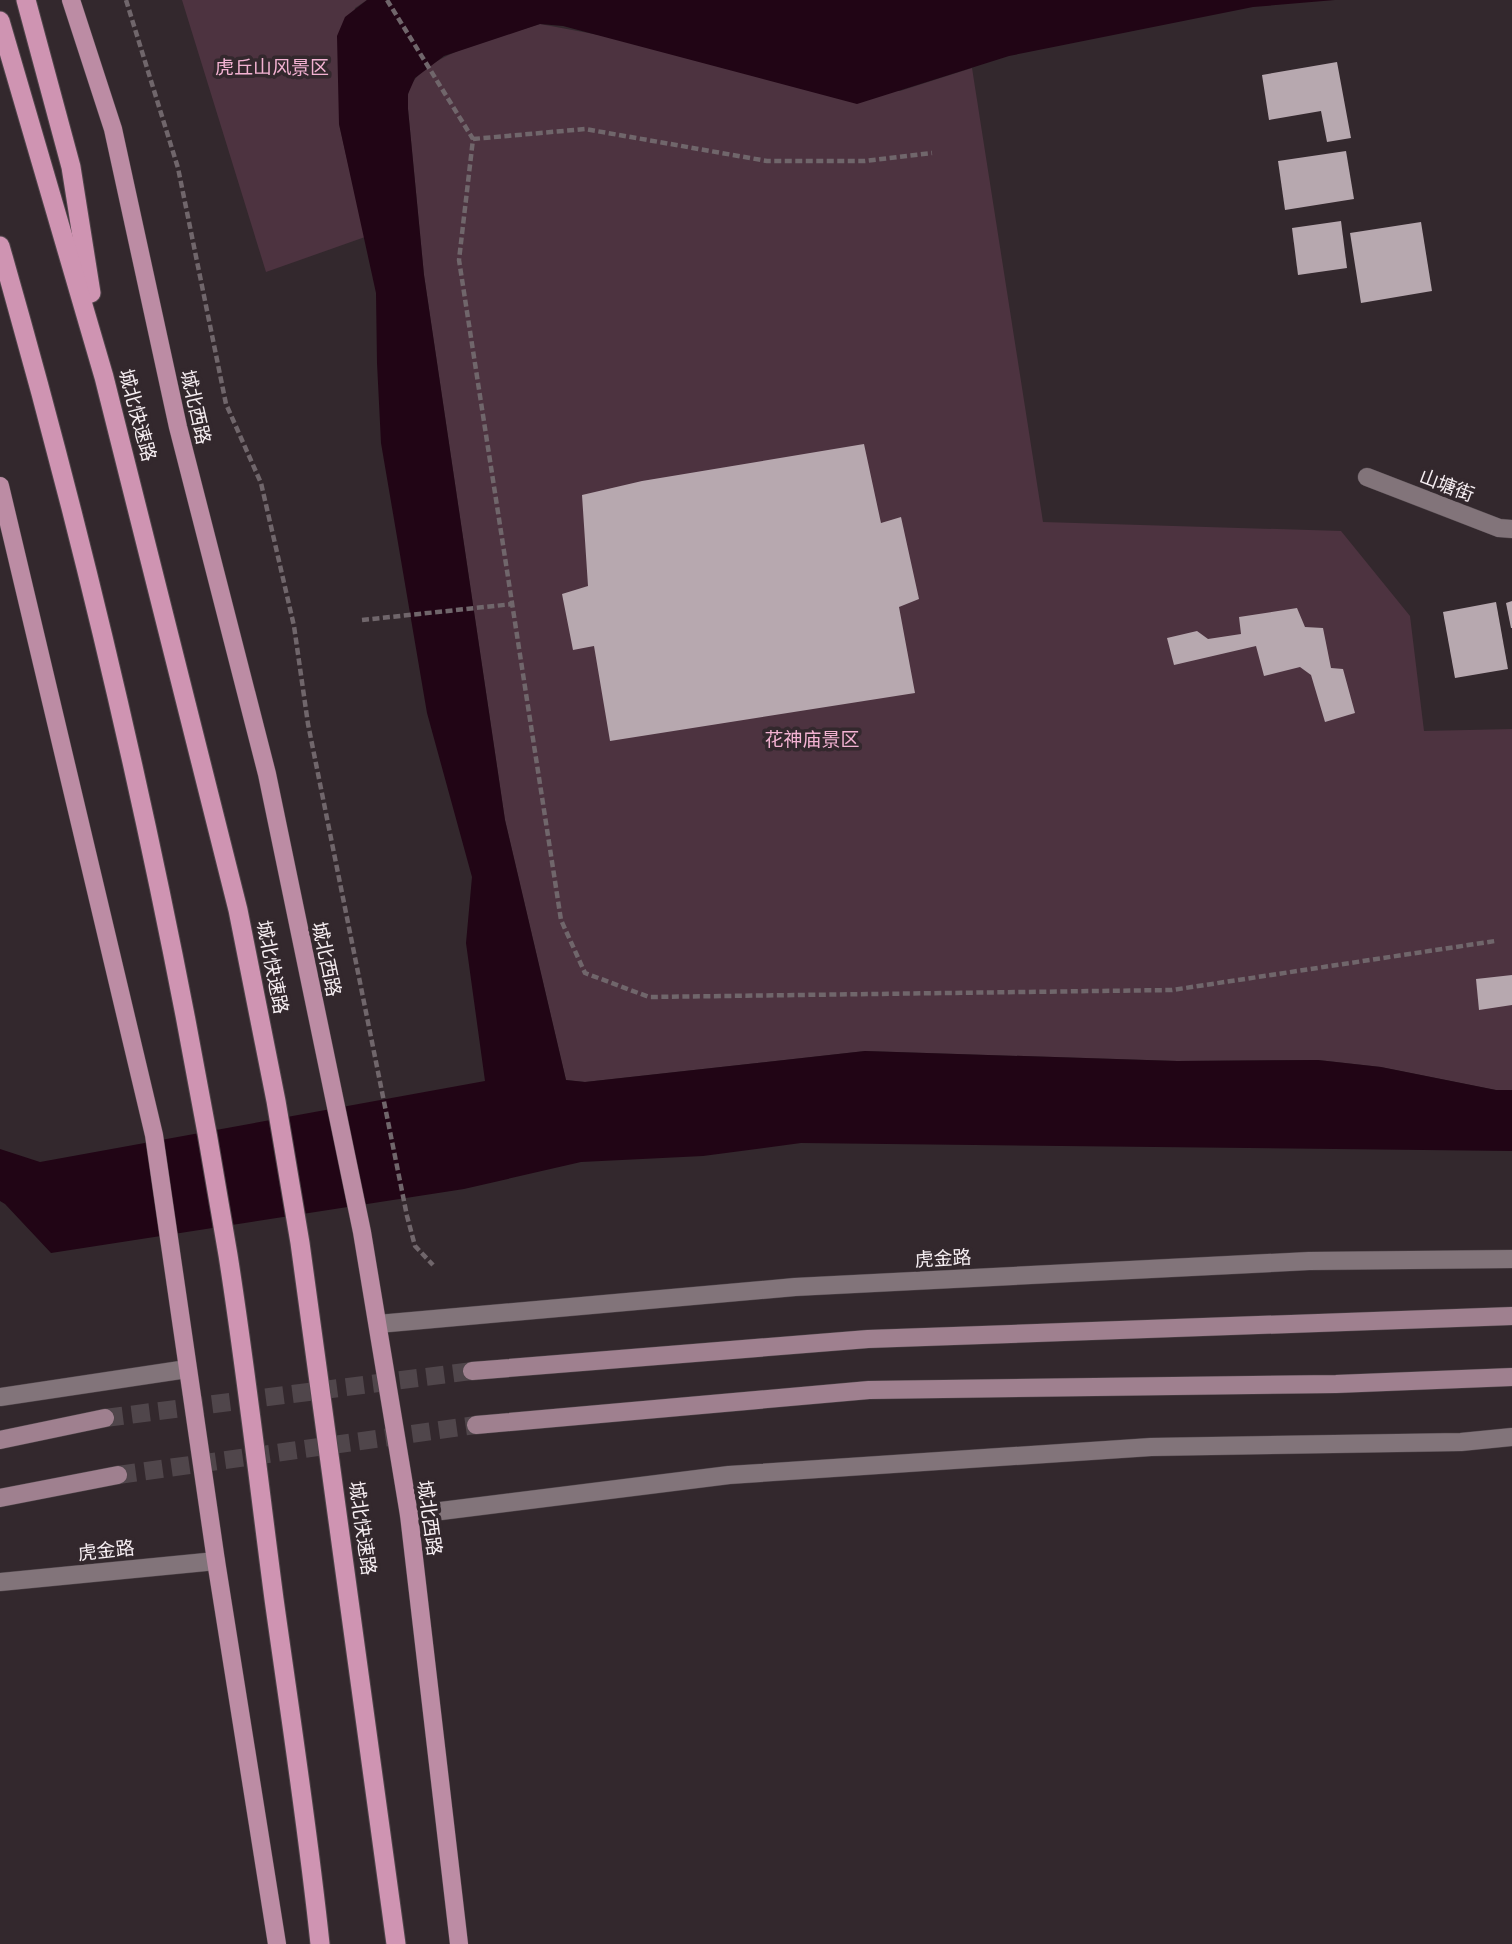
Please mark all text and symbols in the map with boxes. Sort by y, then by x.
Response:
park label: 虎丘山风景区 [215,55,329,79]
street label: 城北快速路 [114,366,162,464]
street label: 城北西路 [176,367,216,447]
street label: 山塘街 [1416,464,1478,506]
park label: 花神庙景区 [764,727,860,751]
street label: 城北快速路 [252,918,294,1016]
street label: 城北西路 [307,919,347,999]
street label: 虎金路 [914,1245,972,1271]
street label: 城北快速路 [345,1479,381,1577]
street label: 城北西路 [413,1479,447,1557]
street label: 虎金路 [76,1535,136,1565]

